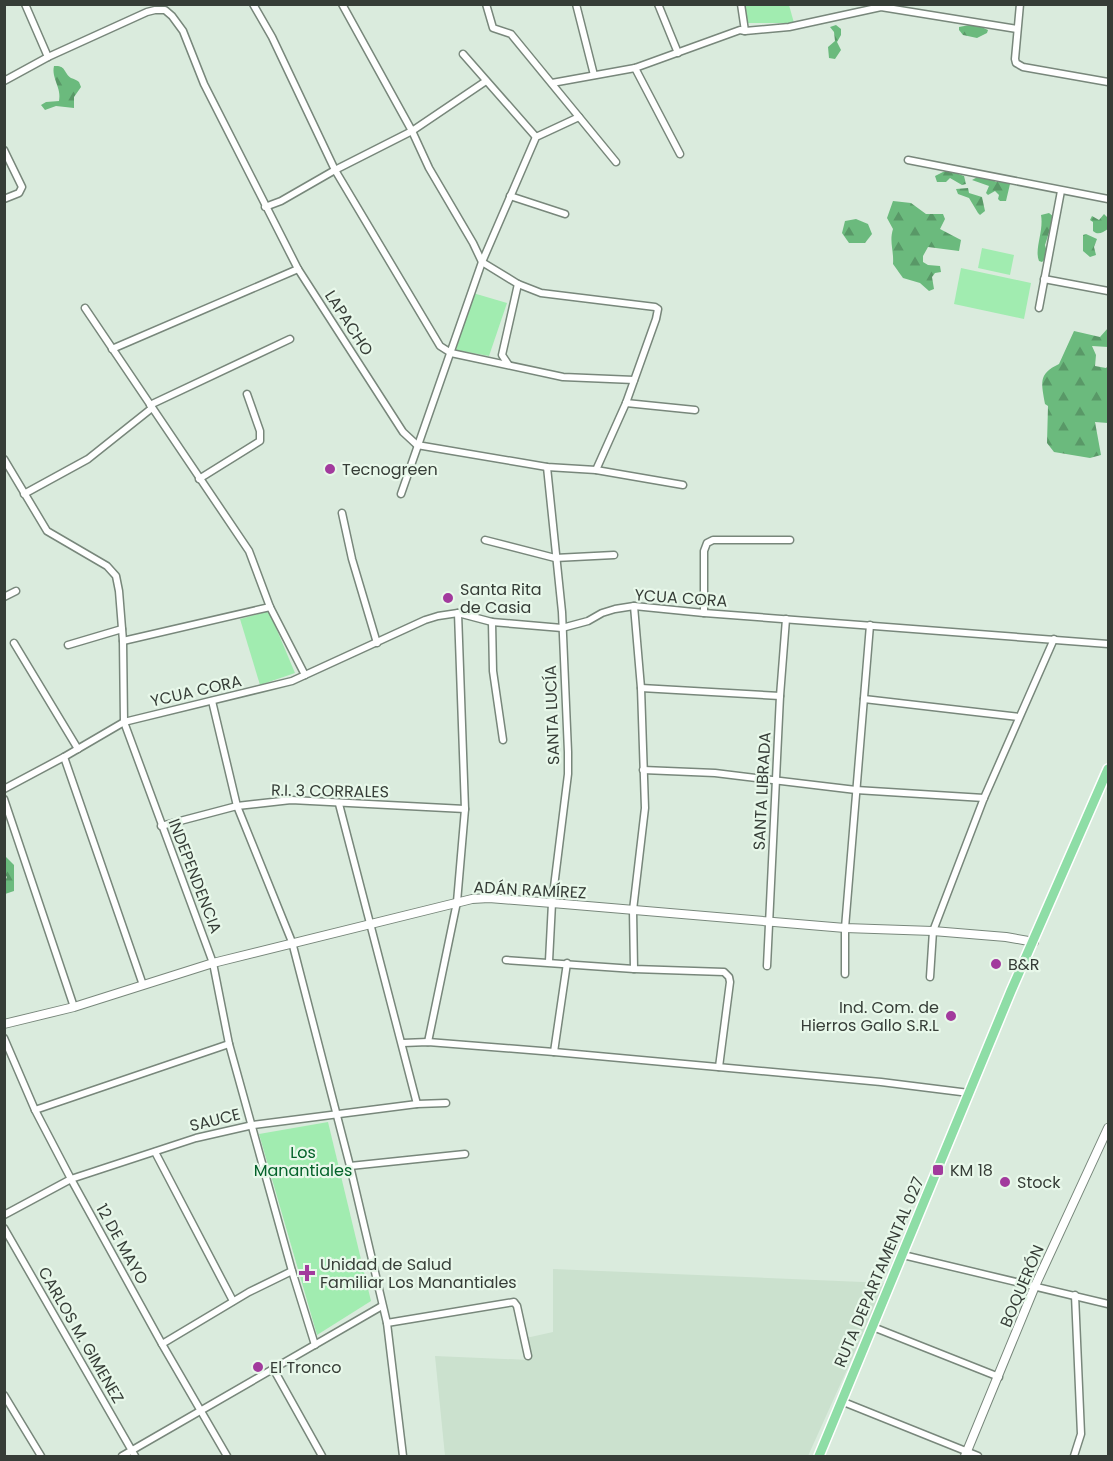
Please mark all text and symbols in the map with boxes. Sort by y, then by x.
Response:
street label: LAPACHO [319,286,379,360]
place label: Tecnogreen [342,458,438,481]
marker: Tecnogreen [323,462,337,476]
place label: Santa Rita de Casia [460,578,542,619]
street label: YCUA CORA [634,583,728,613]
marker: Santa Rita de Casia [441,591,455,605]
street label: SANTA LUCÍA [539,664,565,765]
street label: YCUA CORA [148,669,244,713]
street label: SANTA LIBRADA [747,731,777,851]
street label: R.I. 3 CORRALES [271,778,389,804]
street label: INDEPENDENCIA [163,815,228,937]
street label: ADÁN RAMÍREZ [473,876,587,904]
place label: B&R [1008,953,1039,976]
marker: B&R [989,957,1003,971]
place label: Ind. Com. de Hierros Gallo S.R.L [801,996,939,1037]
marker: Ind. Com. de Hierros Gallo S.R.L [944,1009,958,1023]
street label: SAUCE [187,1103,243,1137]
park label: Los Manantiales [254,1141,352,1182]
place label: KM 18 [950,1159,993,1182]
marker: KM 18 [931,1163,945,1177]
place label: Stock [1017,1171,1061,1194]
street label: RUTA DEPARTAMENTAL 027 [828,1173,930,1371]
marker: Stock [998,1175,1012,1189]
street label: 12 DE MAYO [90,1200,154,1288]
street label: BOQUERÓN [994,1241,1050,1331]
place label: Unidad de Salud Familiar Los Manantiales [320,1253,517,1294]
street label: CARLOS M. GIMENEZ [33,1263,129,1407]
marker: Unidad de Salud Familiar Los Manantiales [298,1264,316,1282]
place label: El Tronco [270,1356,341,1379]
marker: El Tronco [251,1360,265,1374]

